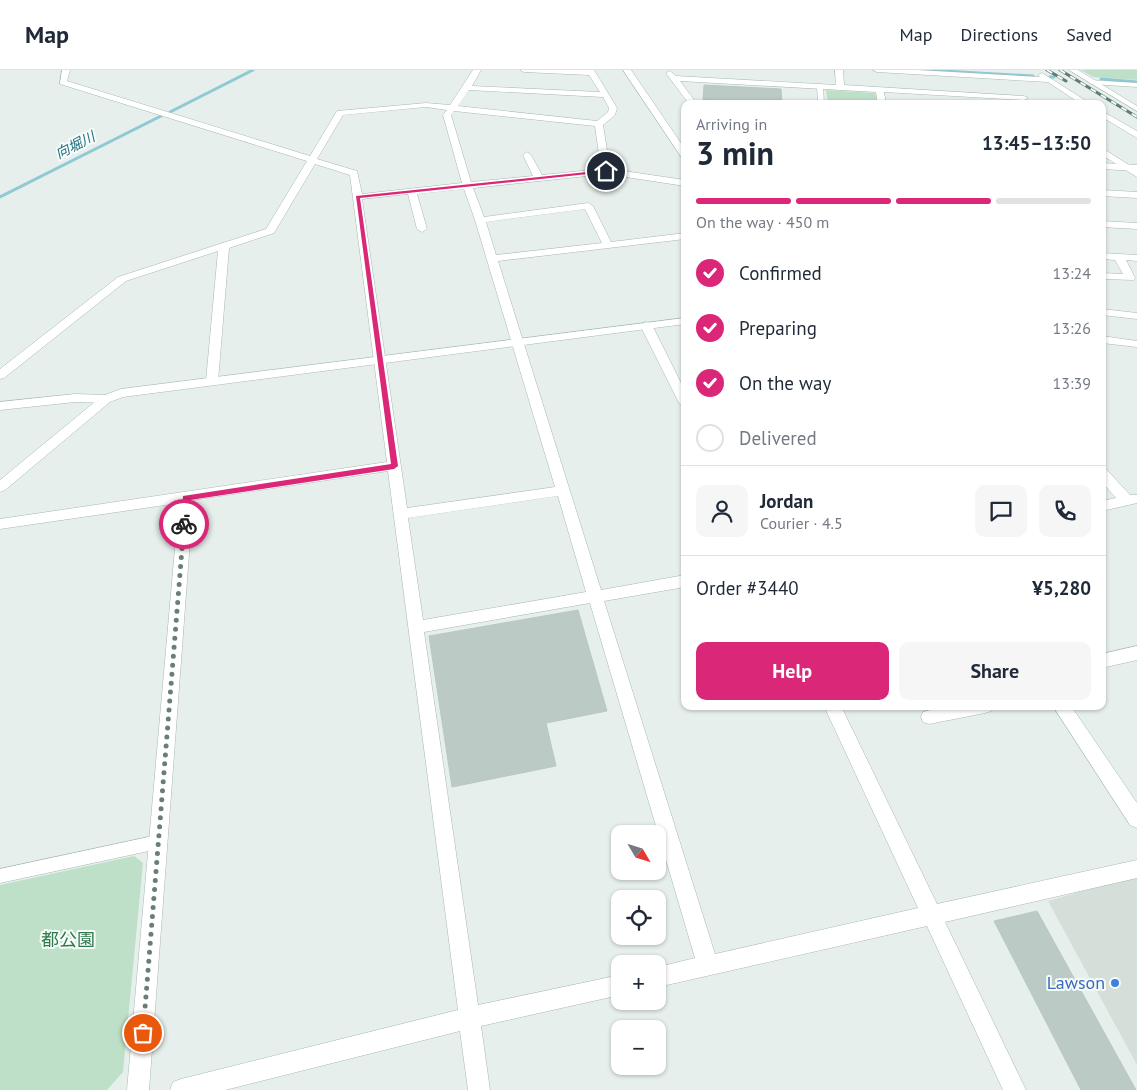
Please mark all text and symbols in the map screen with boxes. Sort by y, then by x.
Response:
text: Map [25,19,69,50]
text: Map [900,23,932,46]
text: Directions [960,23,1038,46]
text: Saved [1066,23,1112,46]
text: Arriving in [696,114,767,134]
water label: 向堀川 [52,127,100,163]
text: 13:45–13:50 [982,131,1091,155]
text: 3 min [696,132,774,174]
pin [585,150,627,192]
icon: home [592,157,620,185]
text: On the way · 450 m [696,212,829,232]
icon: check [696,259,724,287]
text: Confirmed [739,261,822,285]
text: 13:24 [1053,263,1091,283]
icon: check [696,314,724,342]
text: Preparing [739,316,817,340]
text: 13:26 [1053,318,1091,338]
icon: check [696,369,724,397]
text: On the way [739,371,831,395]
text: 13:39 [1053,373,1091,393]
text: Delivered [739,426,817,450]
button: person [696,485,748,537]
button: chat [975,485,1027,537]
button: phone [1039,485,1091,537]
text: Jordan [760,489,813,513]
courier [159,499,209,549]
icon: bike [170,510,198,538]
text: Courier · 4.5 [760,513,843,533]
text: Order #3440 [696,576,799,600]
text: ¥5,280 [1032,576,1091,600]
button: Help [696,642,889,700]
button: Share [899,642,1091,700]
north arrow [611,825,666,880]
map controls [611,825,666,1075]
button: locate [611,890,666,945]
park label: 都公園 [41,928,95,951]
button: + [611,955,666,1010]
place label: Lawson [1047,971,1105,994]
marker: Lawson [1109,977,1121,989]
pin [122,1012,164,1054]
icon: bag [129,1019,157,1047]
button: − [611,1020,666,1075]

